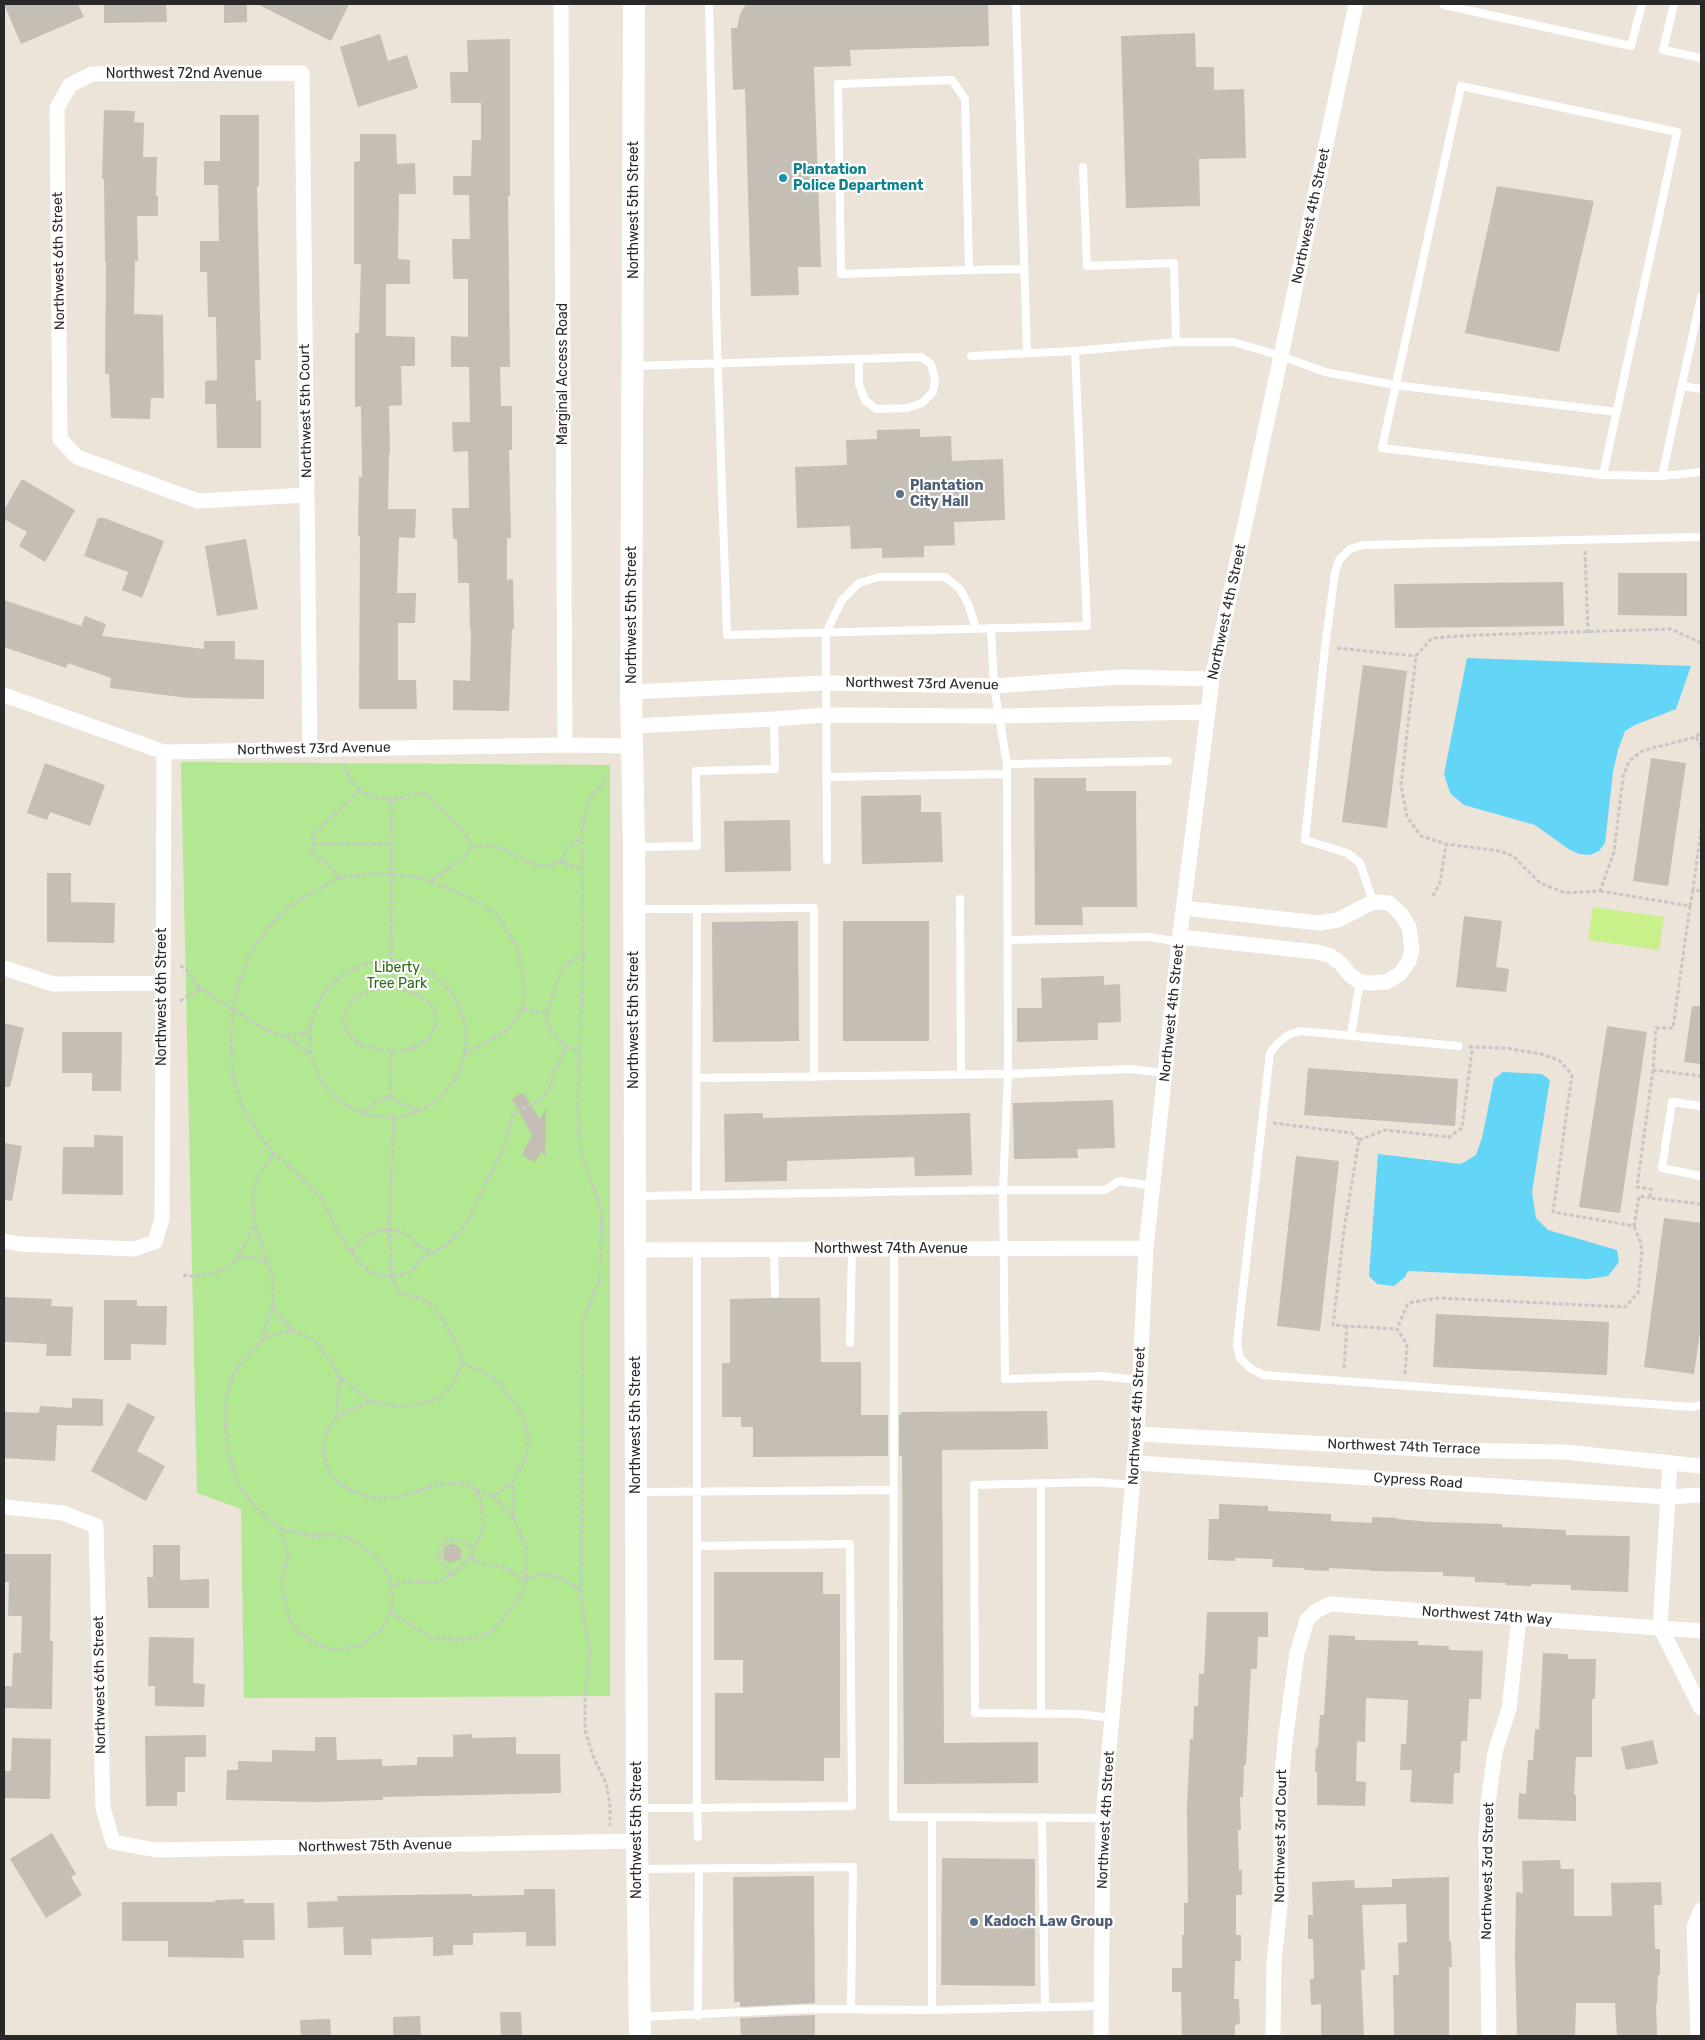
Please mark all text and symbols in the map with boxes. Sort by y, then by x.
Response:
street label: Northwest 72nd Avenue [106,66,262,82]
street label: Northwest 5th Street [626,141,642,279]
street label: Northwest 4th Street [1288,147,1334,285]
place label: Plantation Police Department [793,162,923,194]
marker: Plantation Police Department [777,172,789,184]
street label: Northwest 6th Street [49,192,69,330]
street label: Marginal Access Road [555,303,571,445]
street label: Northwest 5th Court [296,344,316,478]
place label: Plantation City Hall [910,478,983,511]
marker: Plantation City Hall [894,488,906,500]
street label: Northwest 4th Street [1204,543,1250,681]
street label: Northwest 5th Street [624,546,640,684]
street label: Northwest 73rd Avenue [845,674,999,694]
street label: Northwest 73rd Avenue [237,739,391,759]
street label: Northwest 6th Street [154,928,170,1066]
street label: Northwest 4th Street [1156,943,1188,1083]
street label: Northwest 5th Street [626,951,642,1089]
park label: Liberty Tree Park [367,960,427,992]
street label: Northwest 74th Avenue [814,1241,968,1257]
street label: Northwest 4th Street [1125,1346,1149,1486]
street label: Northwest 5th Street [628,1356,644,1494]
street label: Northwest 74th Terrace [1327,1436,1481,1458]
street label: Cypress Road [1373,1470,1463,1492]
street label: Northwest 74th Way [1421,1603,1553,1629]
street label: Northwest 6th Street [90,1616,110,1754]
street label: Northwest 4th Street [1094,1750,1118,1890]
street label: Northwest 5th Street [629,1761,645,1899]
street label: Northwest 3rd Court [1271,1769,1291,1903]
street label: Northwest 3rd Street [1478,1802,1498,1940]
street label: Northwest 75th Avenue [298,1836,452,1856]
place label: Kadoch Law Group [984,1914,1113,1930]
marker: Kadoch Law Group [968,1916,980,1928]

